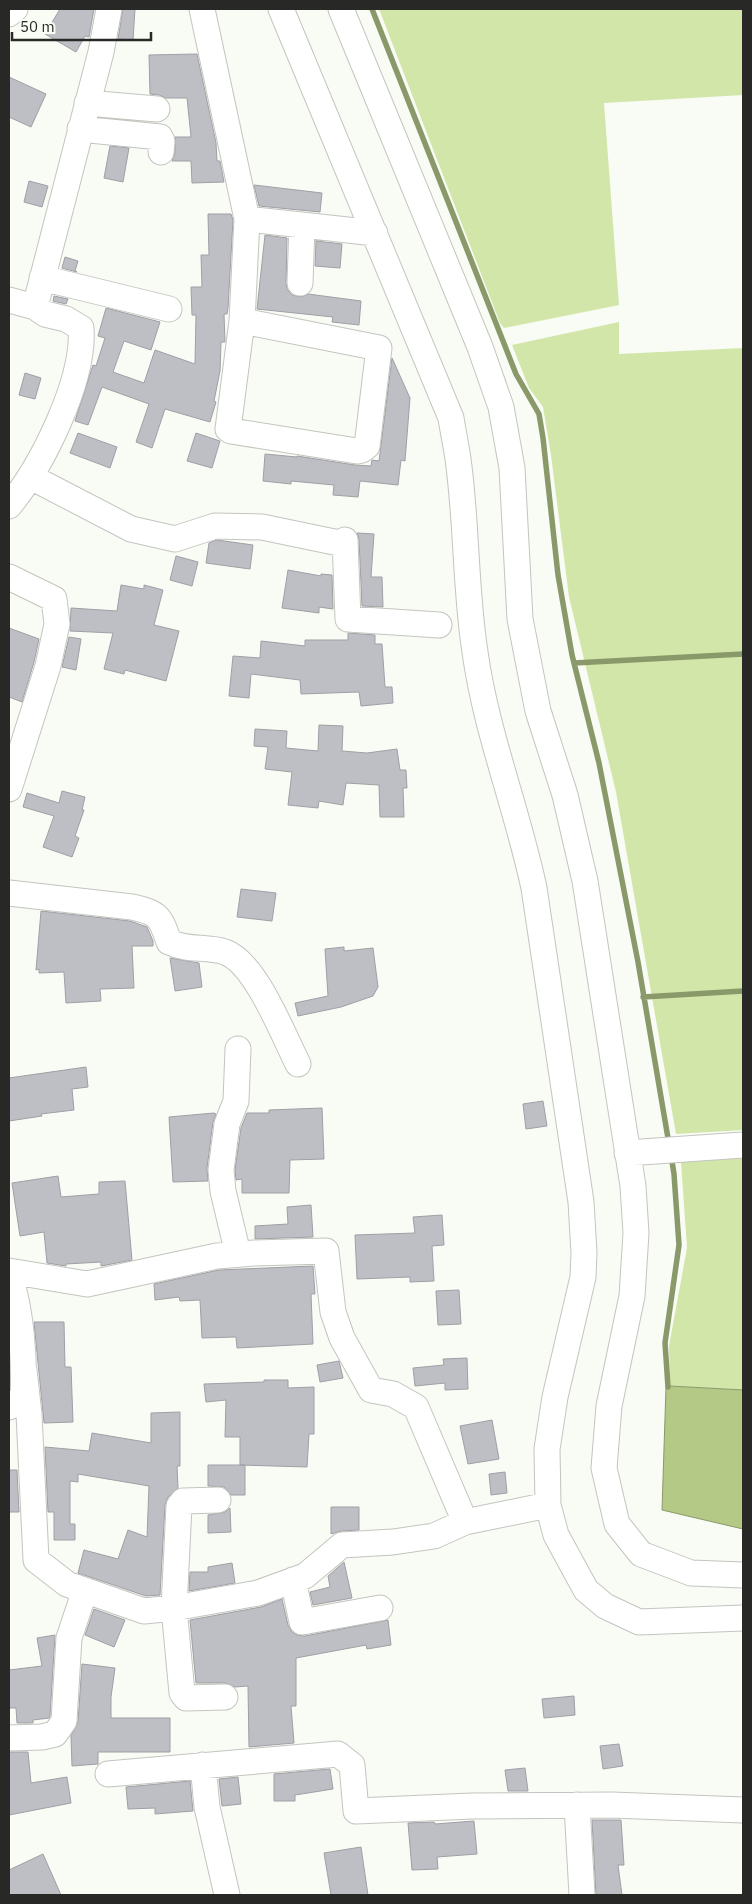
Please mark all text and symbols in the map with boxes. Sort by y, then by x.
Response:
scale bar [12,10,151,42]
text: 50 m [20,17,55,36]

